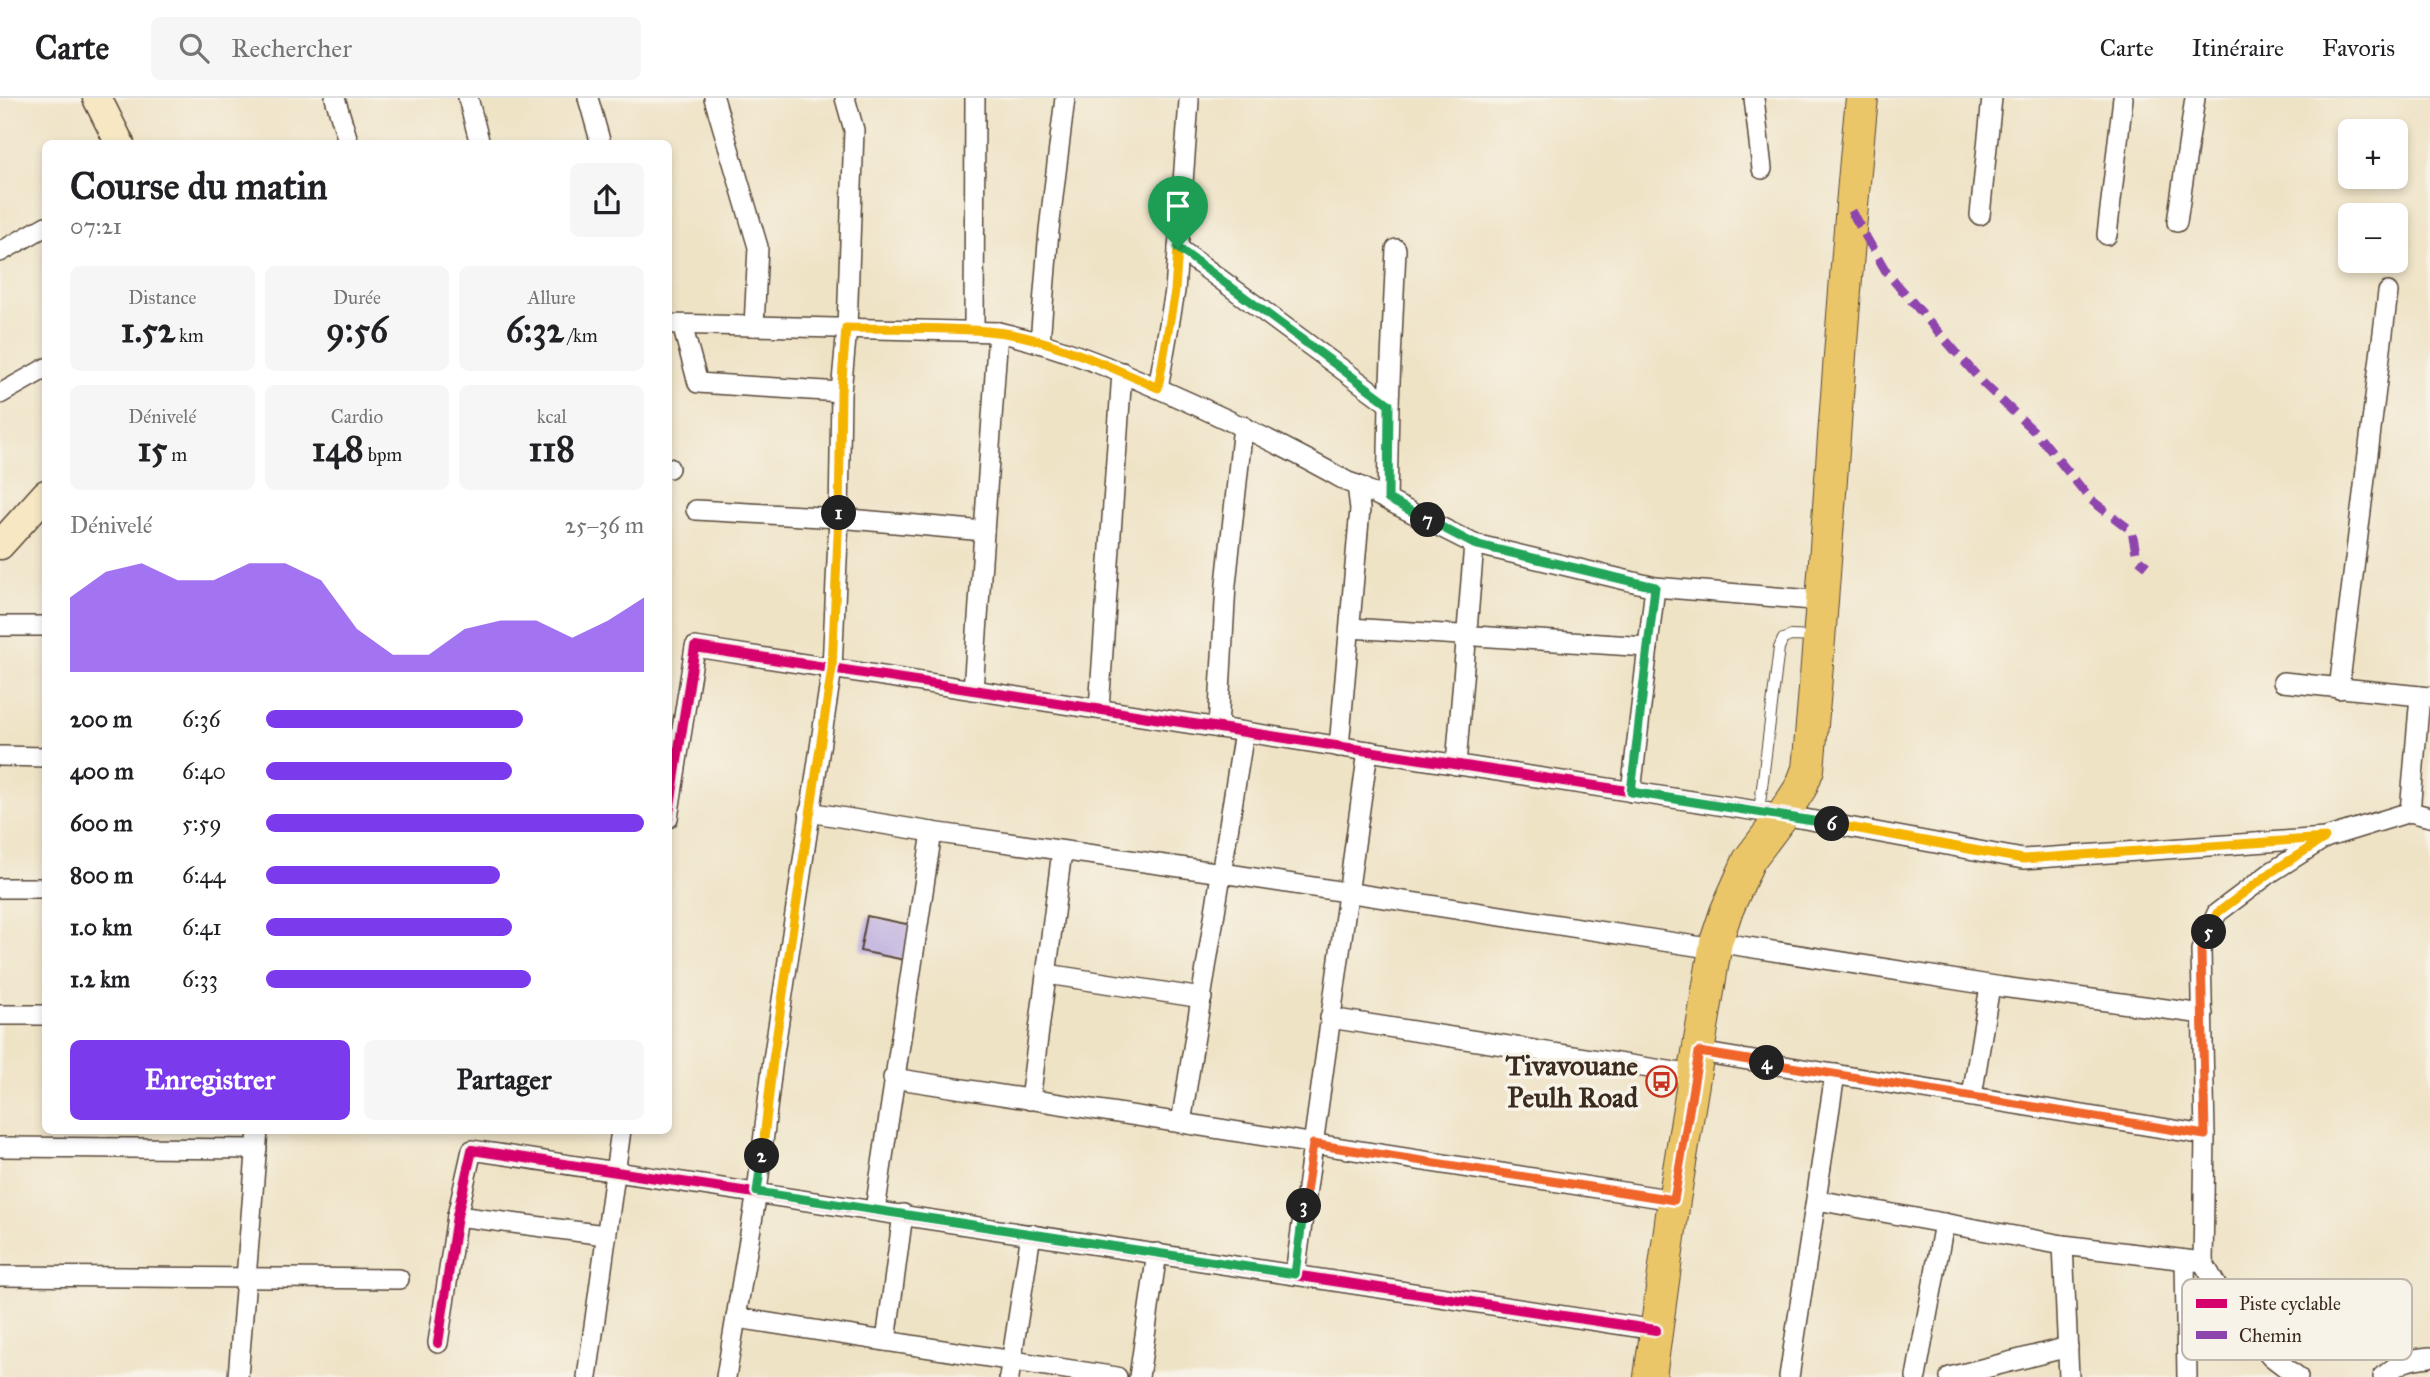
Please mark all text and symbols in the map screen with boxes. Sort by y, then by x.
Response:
search box [151,17,641,80]
text: Carte [35,28,109,68]
icon: search [175,29,213,67]
text: Rechercher [231,32,352,64]
text: Carte [2100,33,2154,63]
text: Itinéraire [2192,33,2284,63]
text: Favoris [2322,33,2395,63]
map controls [2338,119,2408,273]
button: + [2338,119,2408,189]
text: Course du matin [70,163,328,209]
button: share [570,163,644,237]
pin [1148,176,1208,248]
icon: arrive [1159,187,1197,225]
button: − [2338,203,2408,273]
text: 07:21 [70,212,122,240]
text: Distance [128,286,196,309]
text: Durée [333,286,381,309]
text: Allure [528,286,576,309]
text: 1.52 [121,309,175,352]
text: 9:56 [326,309,388,352]
text: 6:32 [506,309,564,352]
text: km [175,324,204,347]
text: /km [564,324,598,347]
text: Dénivelé [128,405,196,428]
text: Cardio [331,405,383,428]
text: kcal [537,405,567,428]
text: 15 [137,428,167,471]
text: 148 [312,428,364,471]
text: 118 [529,428,575,471]
text: m [167,443,187,466]
text: bpm [364,443,402,466]
pin: 1 [822,496,856,530]
text: 1 [835,501,842,524]
pin: 7 [1410,502,1446,538]
text: 7 [1422,508,1433,531]
text: Dénivelé [70,511,152,539]
text: 25–36 m [565,511,644,539]
text: 200 m [70,705,132,733]
text: 6:36 [182,705,221,733]
text: 400 m [70,757,134,785]
text: 6:40 [182,757,226,785]
pin: 6 [1814,806,1850,842]
text: 600 m [70,809,133,837]
text: 5:59 [182,809,222,837]
text: 6 [1827,812,1836,835]
text: 800 m [70,861,133,889]
text: 6:44 [182,861,225,889]
text: 1.0 km [70,913,132,941]
text: 6:41 [182,913,222,941]
pin: 5 [2192,914,2226,950]
text: 5 [2204,920,2213,943]
text: 1.2 km [70,965,130,993]
text: 6:33 [182,965,218,993]
button: Enregistrer [70,1040,350,1120]
button: Partager [364,1040,644,1120]
pin: 4 [1750,1046,1784,1080]
place label: Tivavouane Peulh Road [1505,1048,1639,1115]
text: 4 [1761,1051,1772,1074]
bus stop icon: Tivavouane Peulh Road [1644,1064,1678,1098]
pin: 2 [744,1138,780,1174]
text: 2 [757,1144,766,1167]
pin: 3 [1286,1188,1322,1224]
text: 3 [1300,1194,1307,1217]
legend [2182,1279,2412,1360]
text: Piste cyclable [2239,1292,2341,1315]
text: Chemin [2239,1324,2302,1347]

